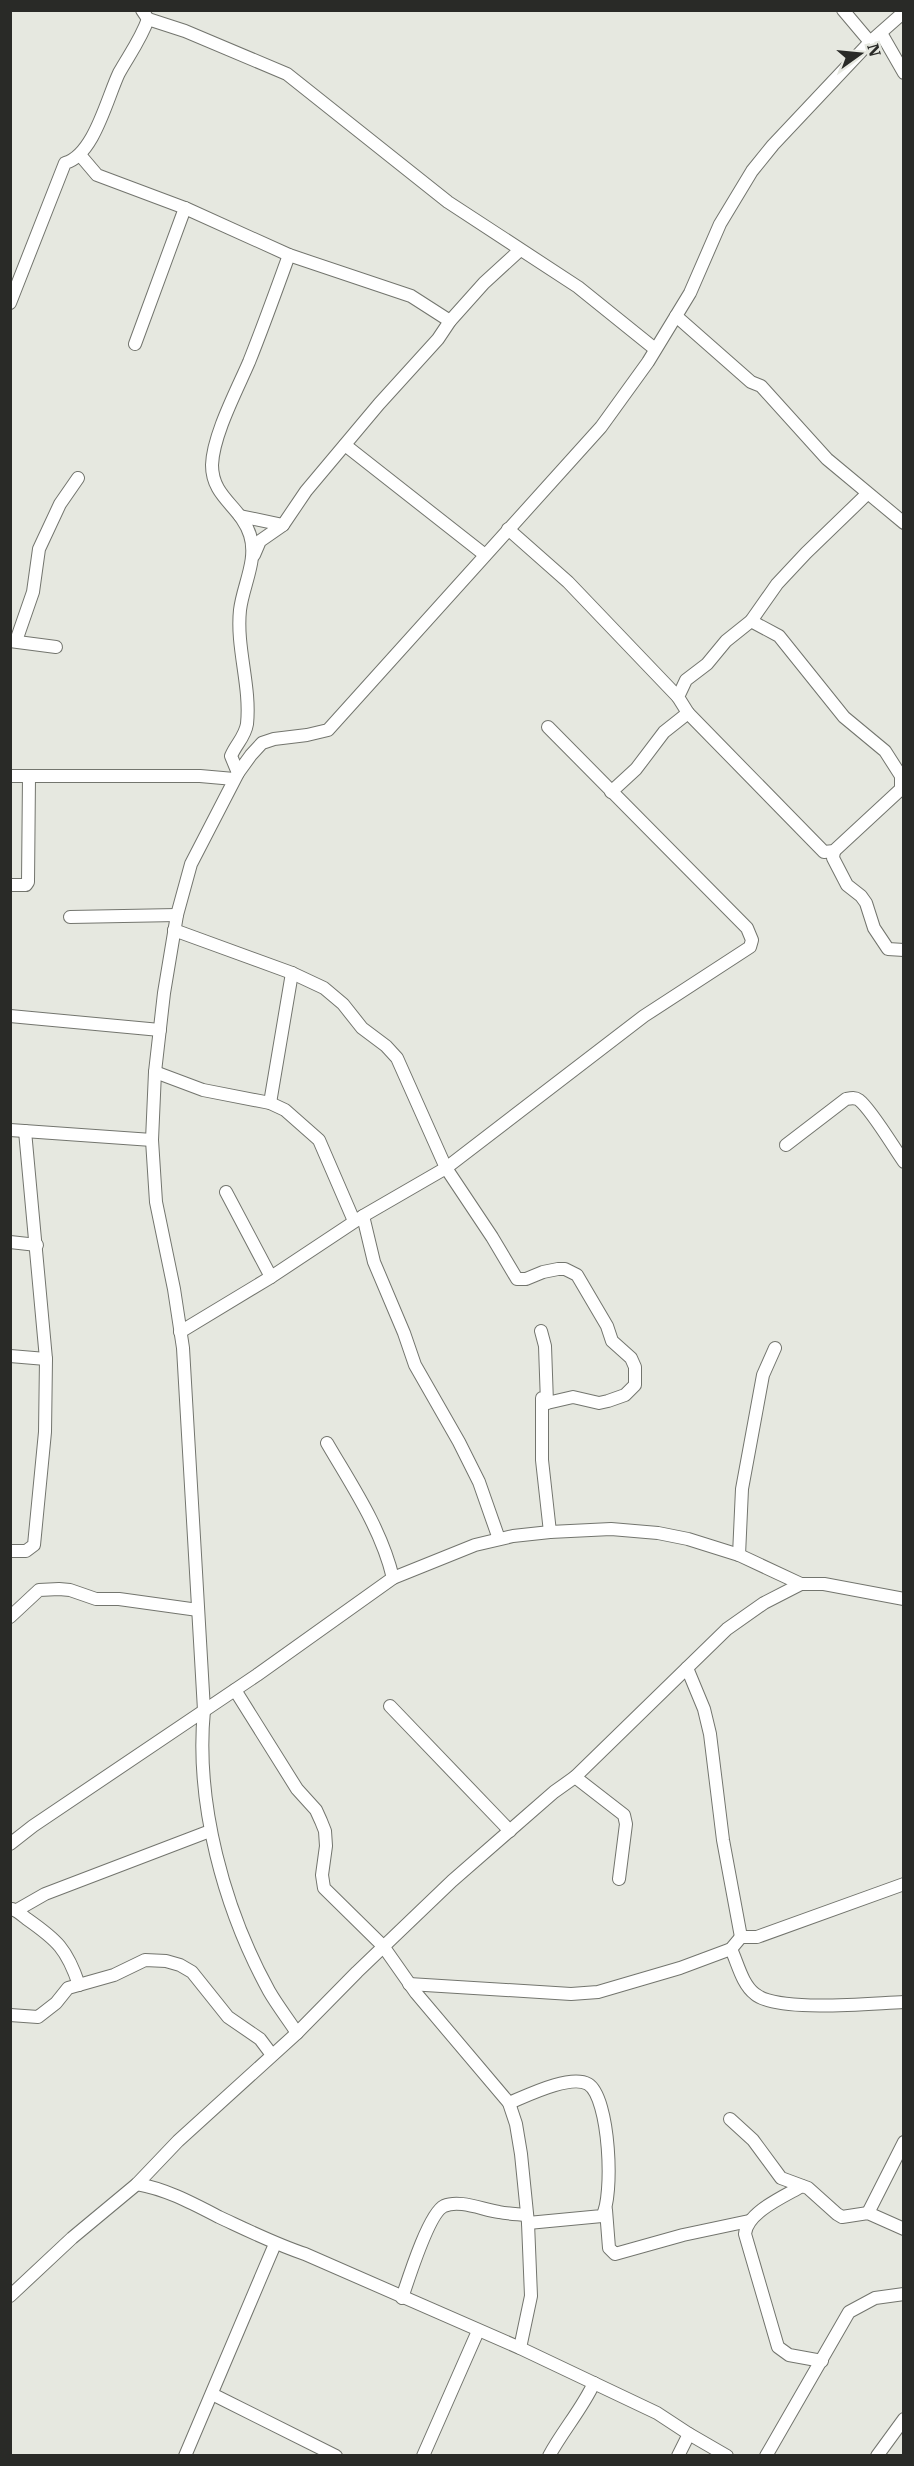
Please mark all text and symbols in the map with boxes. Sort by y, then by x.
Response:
north arrow [830,24,890,84]
text: N [863,41,886,59]

